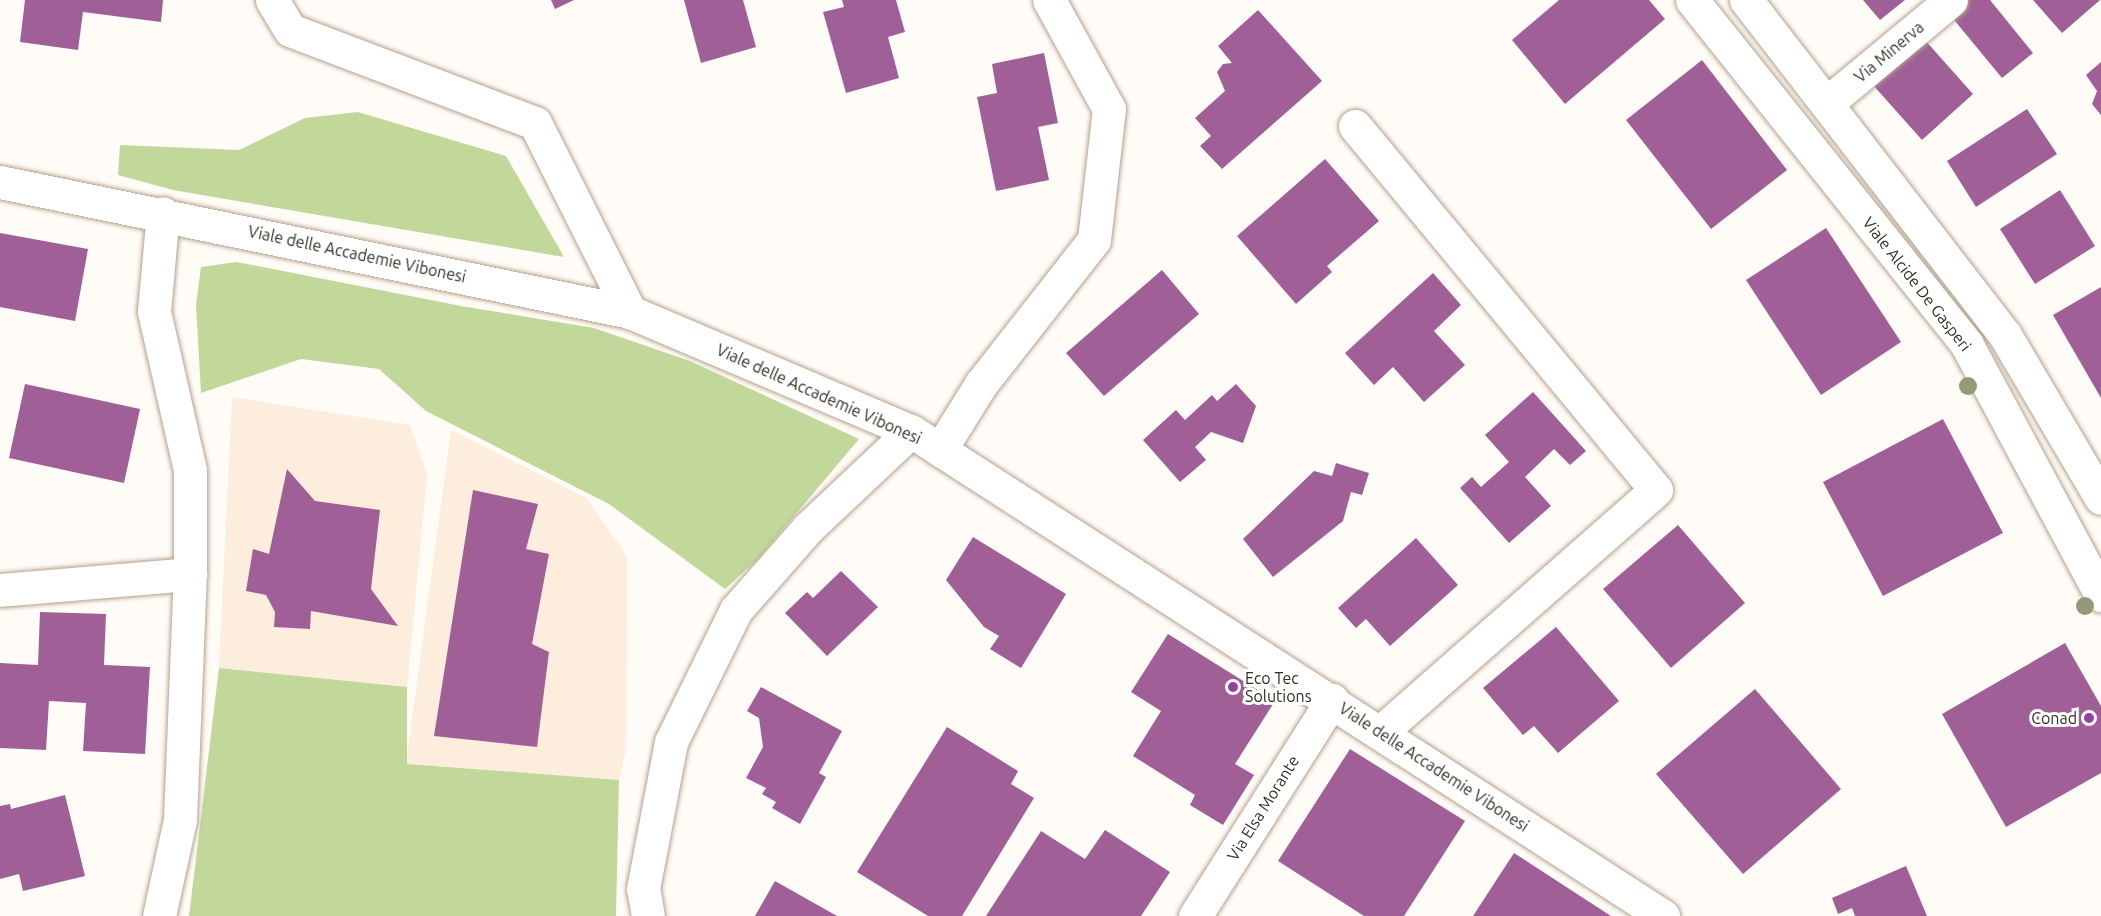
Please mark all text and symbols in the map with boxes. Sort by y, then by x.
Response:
street label: Via Minerva [1850,17,1928,87]
street label: Viale Alcide De Gasperi [1859,213,1975,355]
street label: Viale delle Accademie Vibonesi [246,221,468,287]
street label: Viale delle Accademie Vibonesi [714,340,924,448]
place label: Eco Tec Solutions [1245,668,1312,706]
marker: Eco Tec Solutions [1226,680,1240,694]
street label: Viale delle Accademie Vibonesi [1336,698,1532,836]
place label: Conad [2031,708,2077,728]
marker: Conad [2082,711,2096,725]
street label: Via Elsa Morante [1223,752,1303,864]

